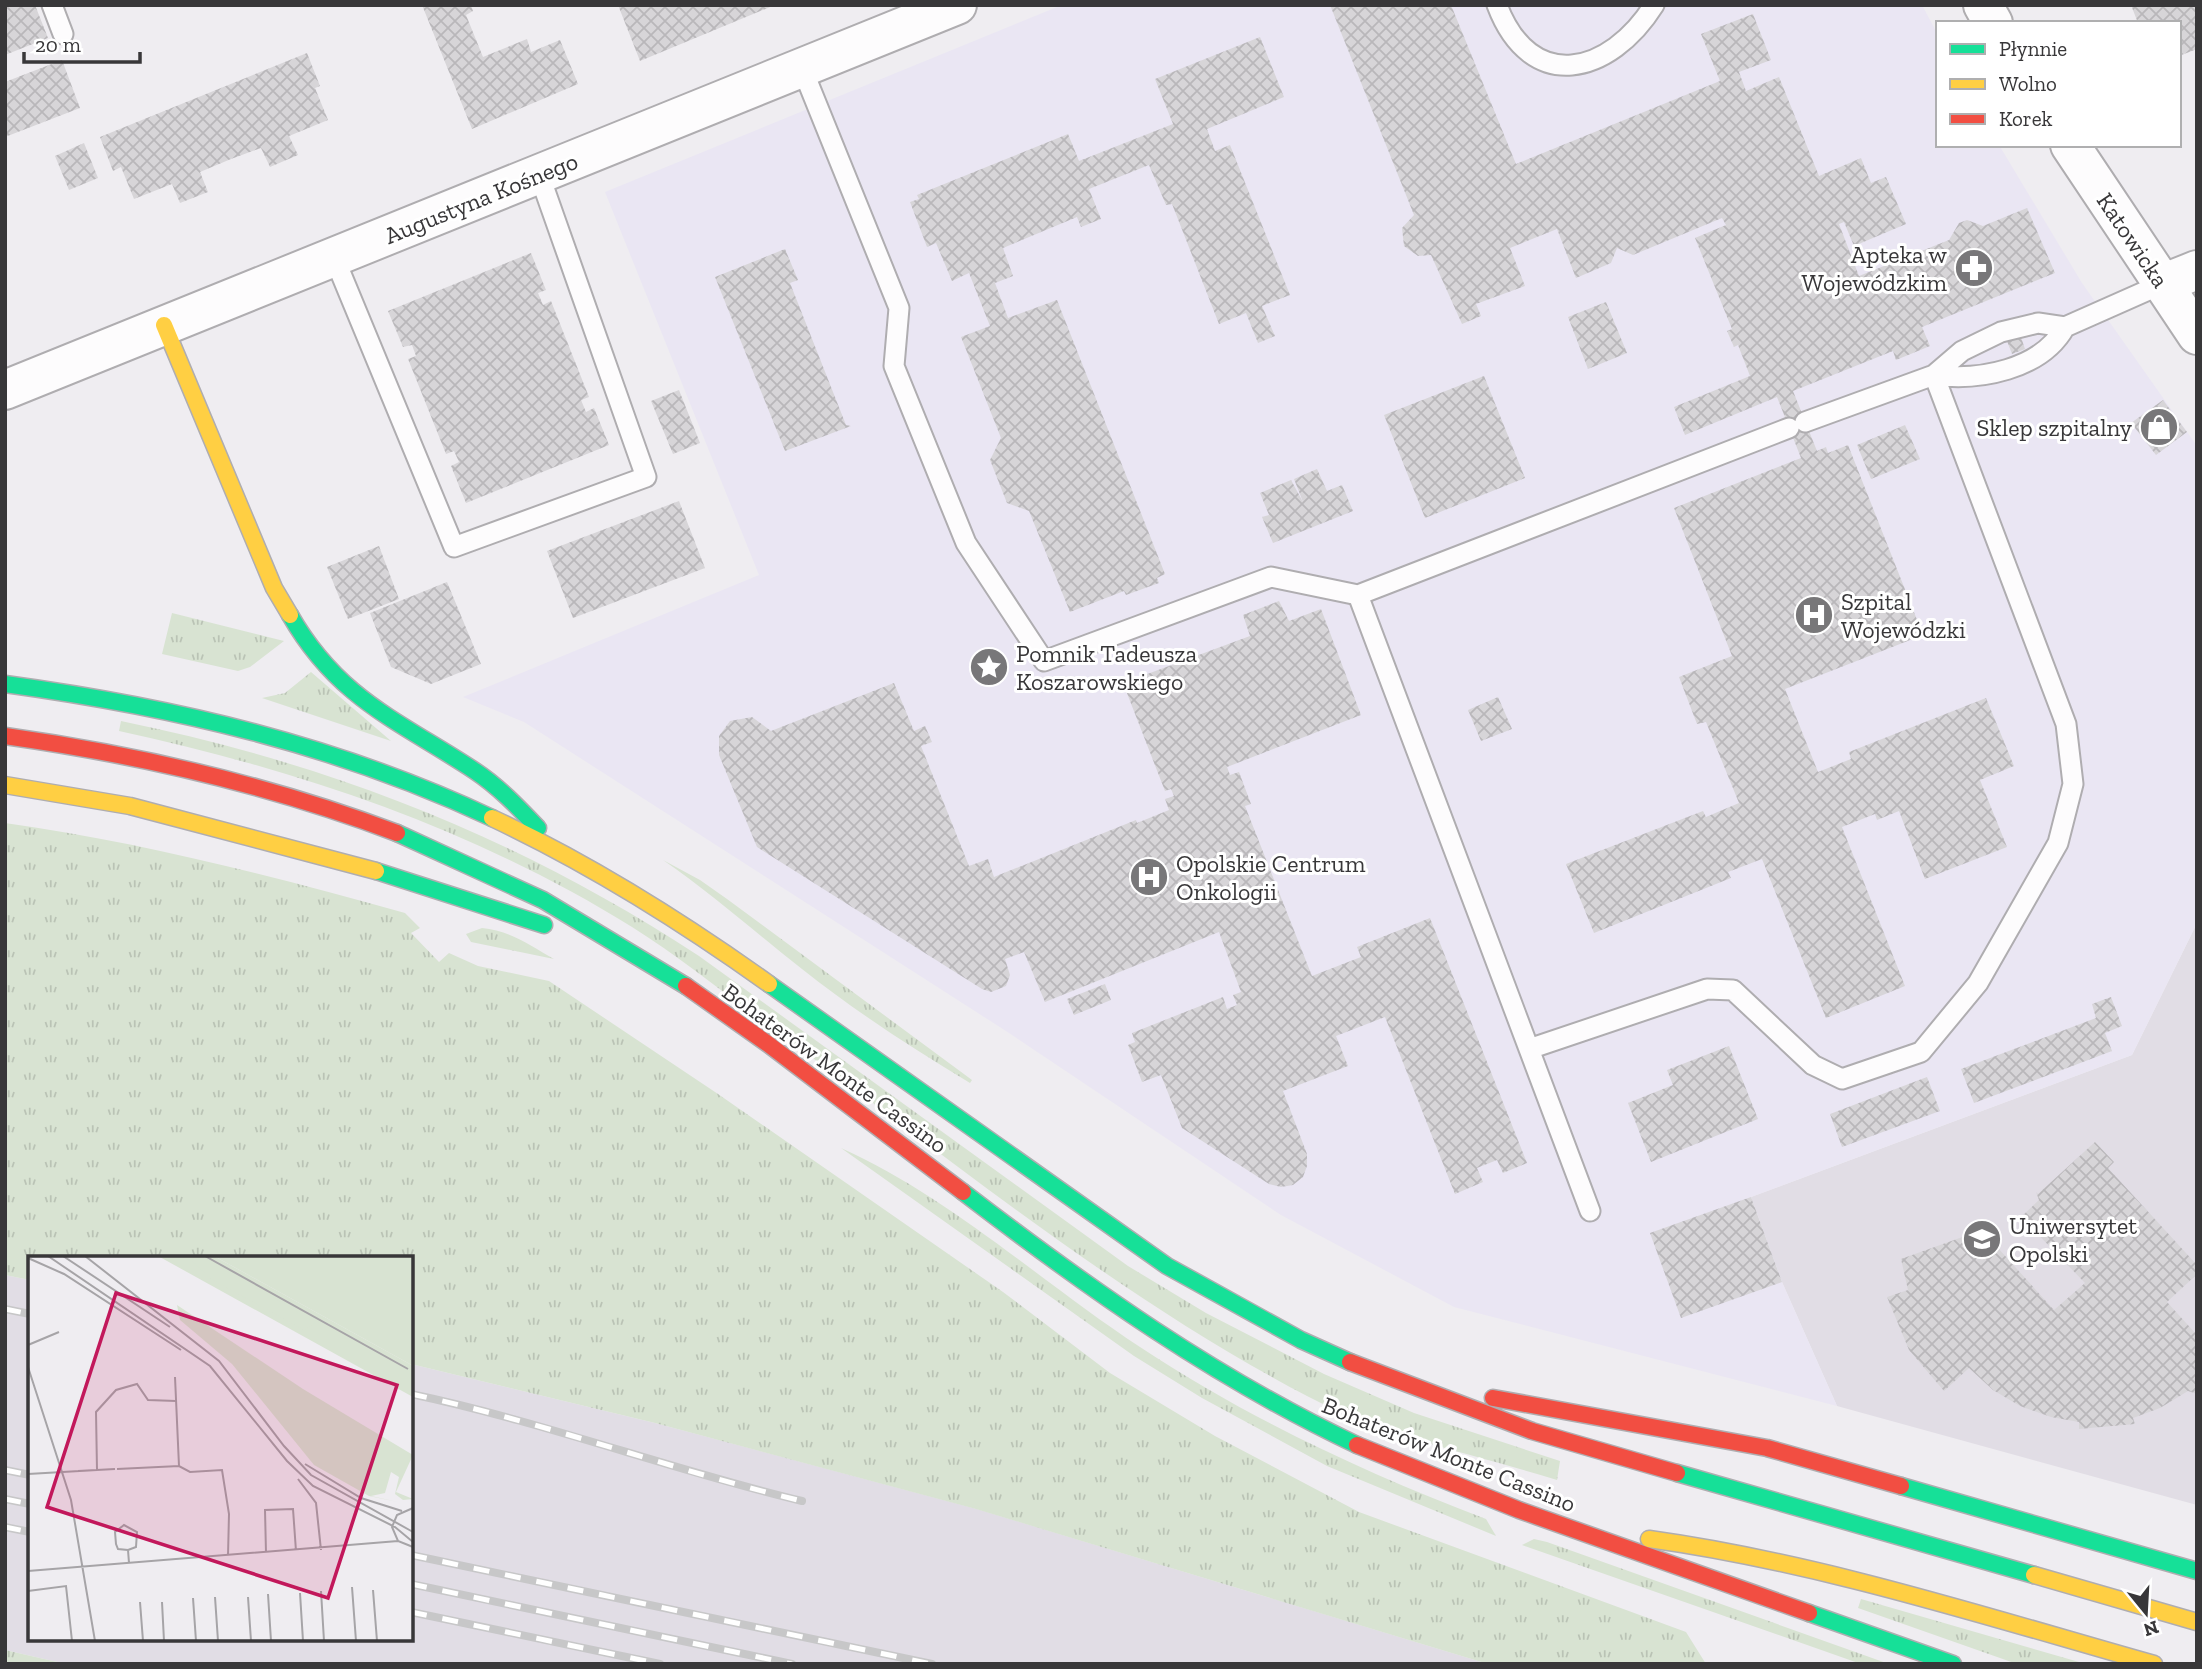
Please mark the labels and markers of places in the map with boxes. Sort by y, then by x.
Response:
place label: Apteka w Wojewódzkim [1802,240,1948,297]
pharmacy icon: Apteka w Wojewódzkim [1953,247,1995,289]
shop icon: Sklep szpitalny [2138,406,2180,448]
place label: Sklep szpitalny [1977,413,2133,442]
place label: Szpital Wojewódzki [1841,587,1966,644]
hospital icon: Szpital Wojewódzki [1793,594,1835,636]
place label: Pomnik Tadeusza Koszarowskiego [1016,639,1198,696]
place icon: Pomnik Tadeusza Koszarowskiego [968,646,1010,688]
place label: Opolskie Centrum Onkologii [1176,849,1366,906]
hospital icon: Opolskie Centrum Onkologii [1128,856,1170,898]
place label: Uniwersytet Opolski [2009,1211,2137,1268]
school or university icon: Uniwersytet Opolski [1961,1218,2003,1260]

